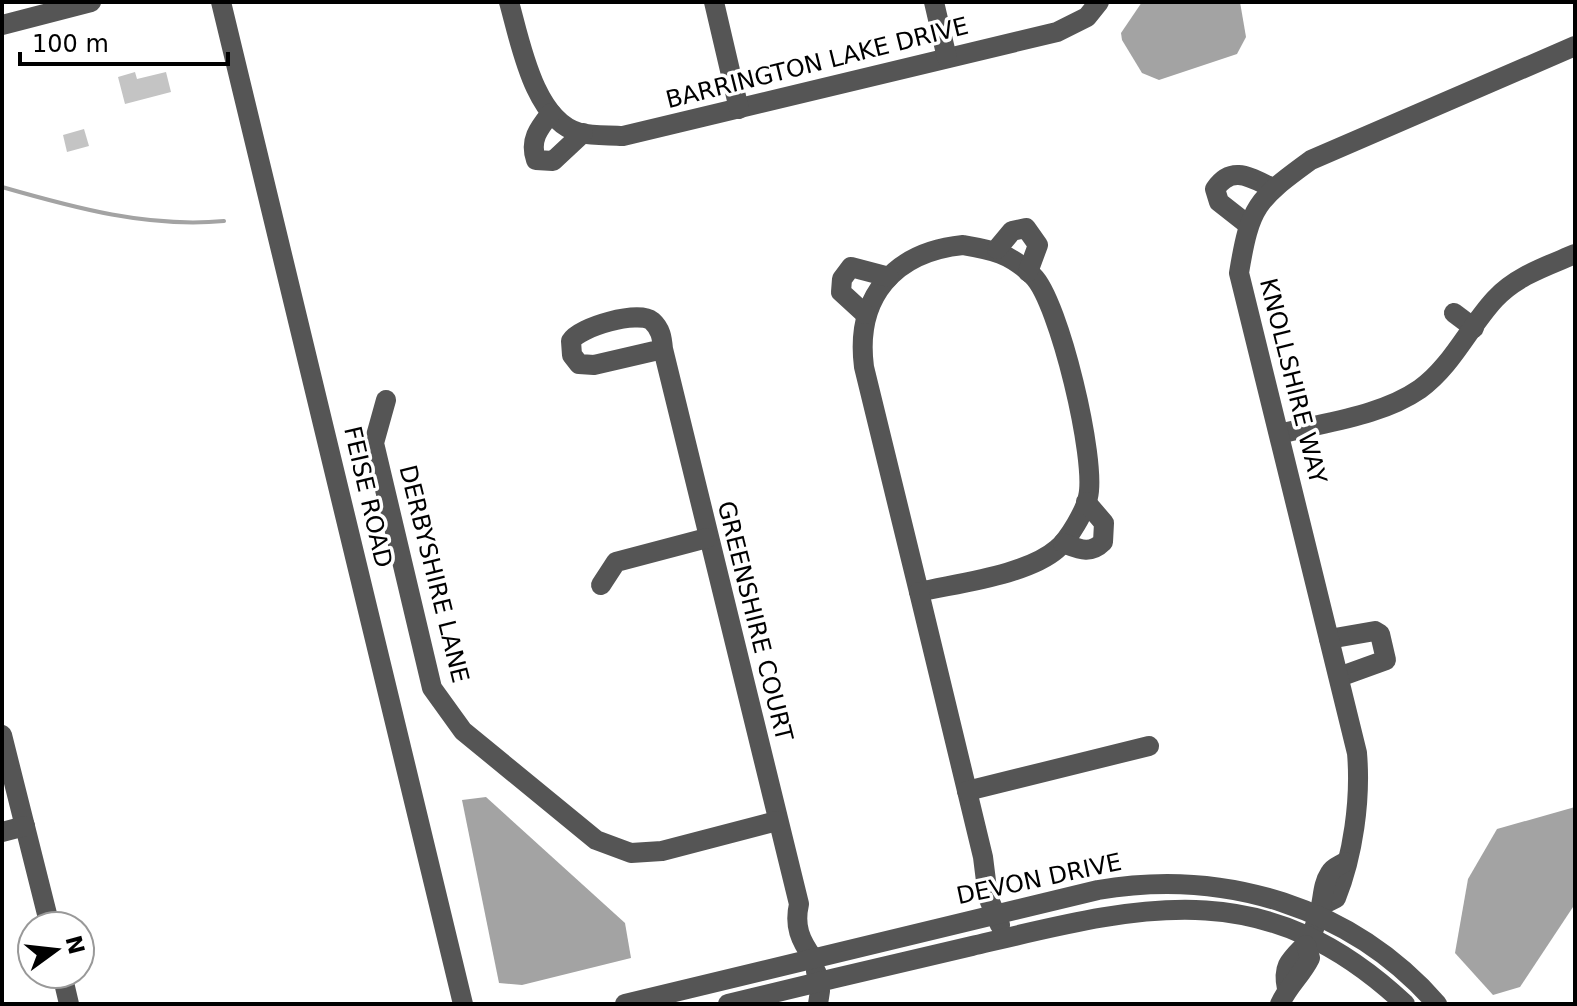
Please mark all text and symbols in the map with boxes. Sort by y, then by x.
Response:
street label: BARRINGTON LAKE DRIVE [663,12,971,114]
scale bar [20,16,228,66]
text: 100 m [32,30,109,58]
street label: KNOLLSHIRE WAY [1254,275,1332,487]
street label: FEISE ROAD [338,424,398,570]
street label: DERBYSHIRE LANE [393,462,475,686]
street label: GREENSHIRE COURT [712,498,798,744]
street label: DEVON DRIVE [954,848,1124,910]
north arrow [16,910,96,990]
text: N [60,933,89,957]

